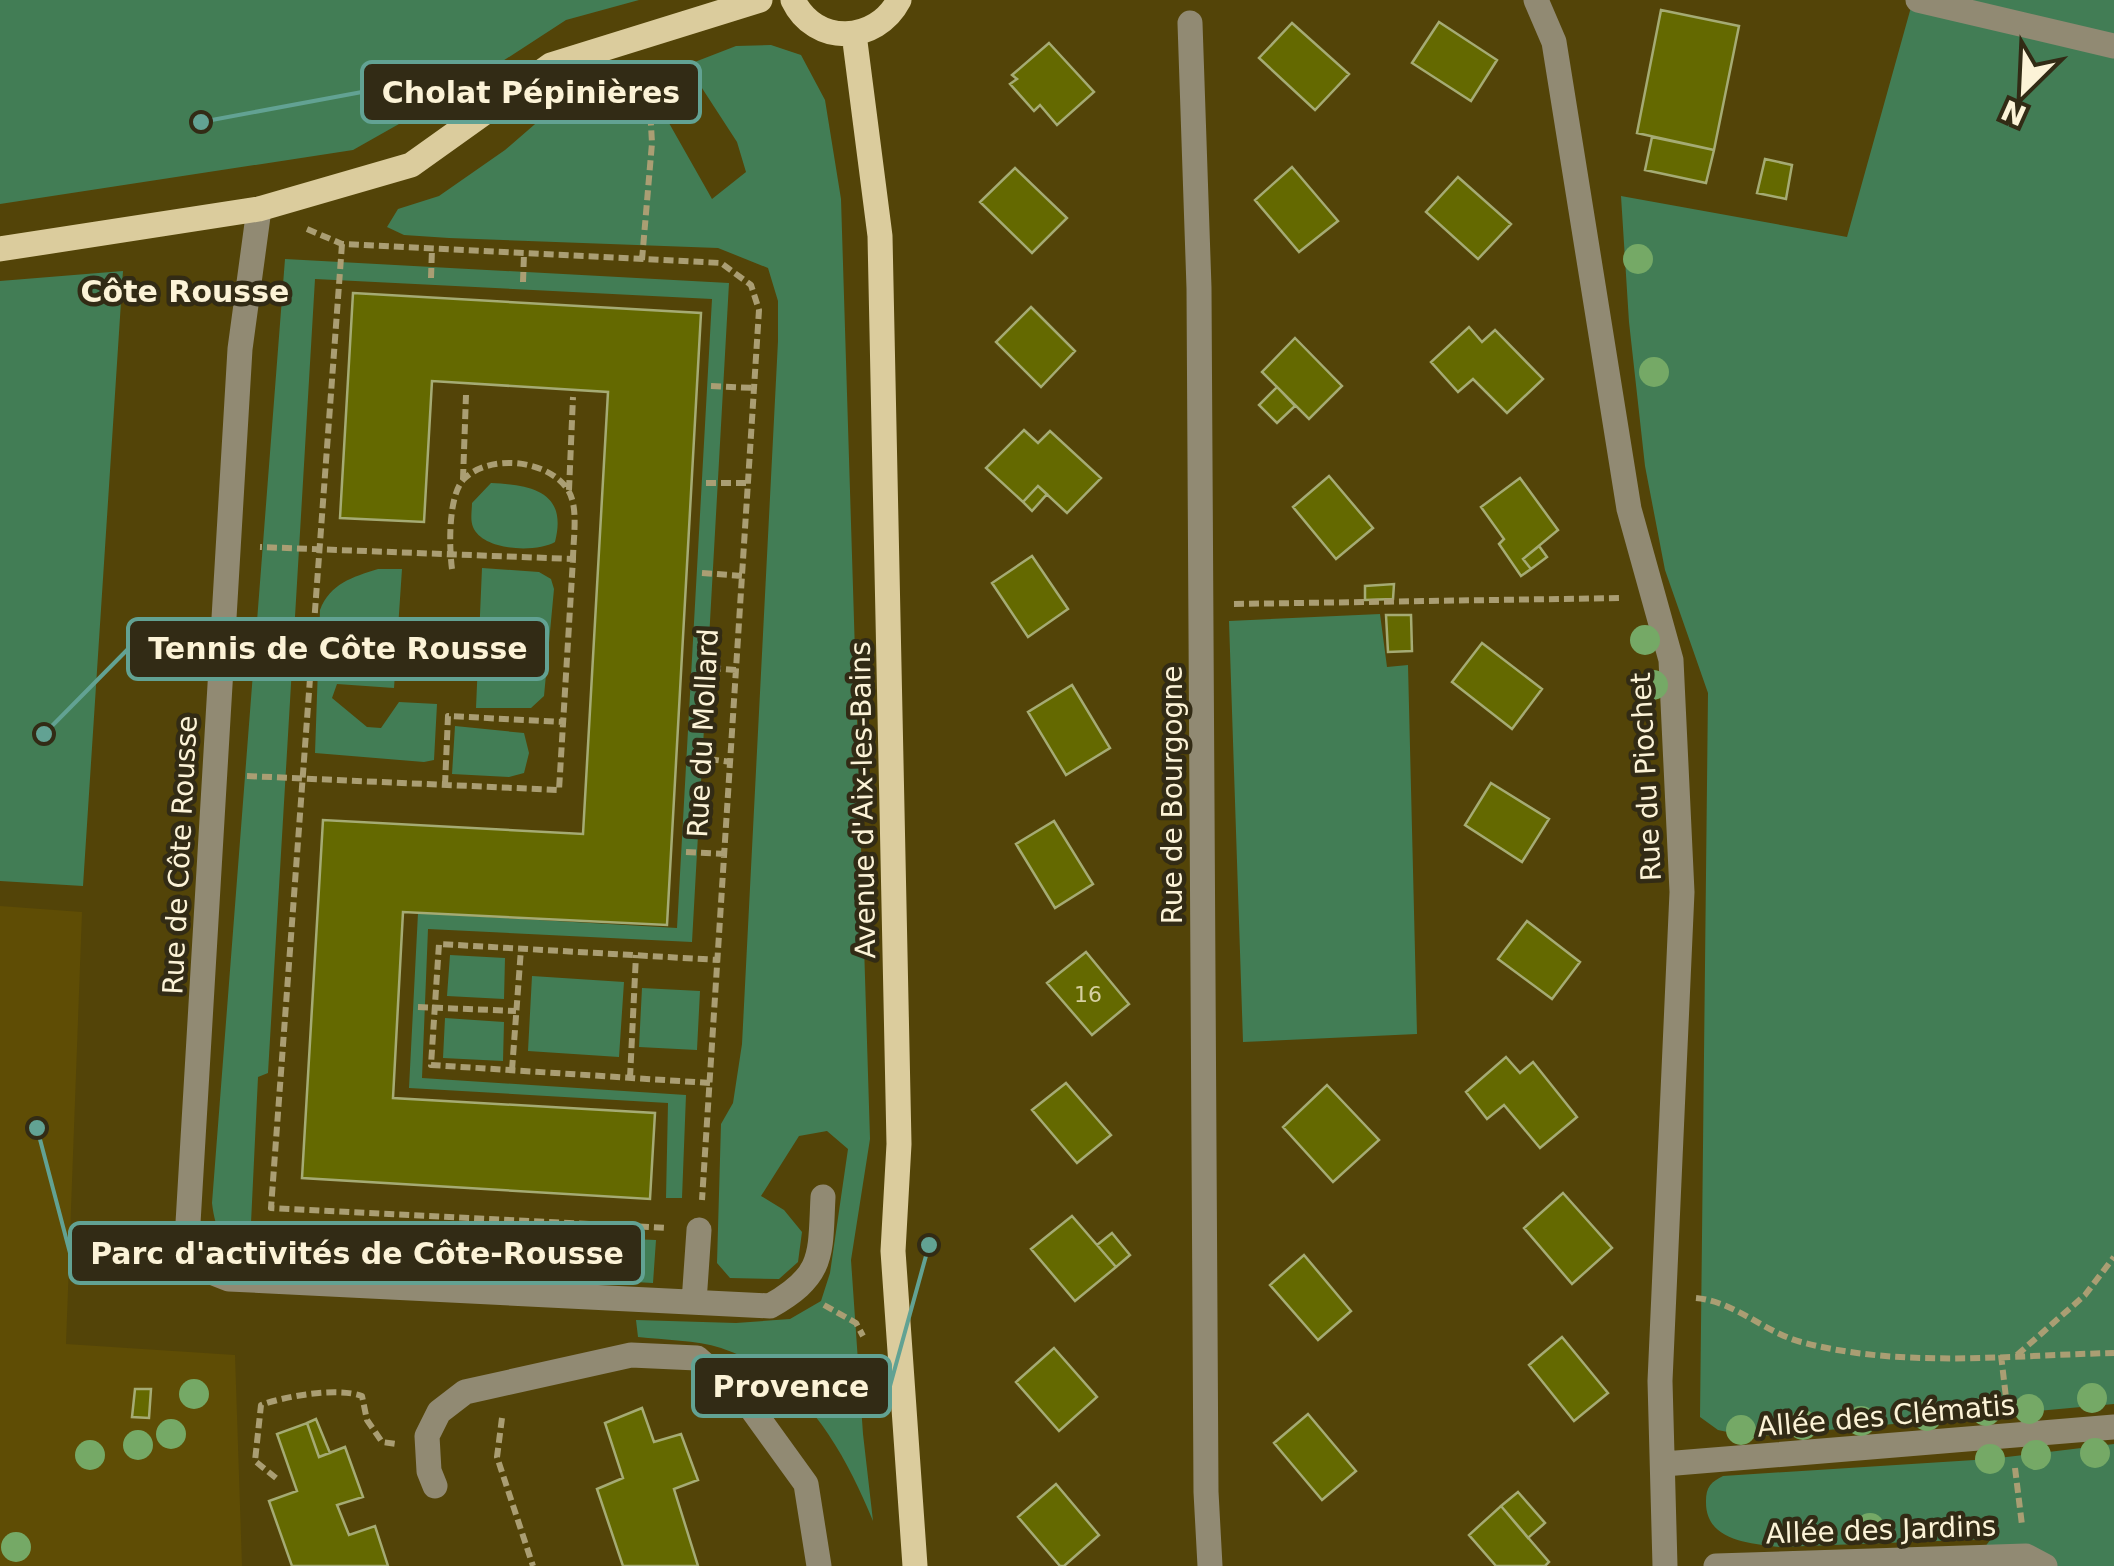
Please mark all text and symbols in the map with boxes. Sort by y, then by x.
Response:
north arrow [1974,40,2074,140]
callout: Cholat Pépinières [362,62,700,122]
text: Cholat Pépinières [382,75,680,110]
text: N [1997,93,2031,132]
district label: Côte Rousse [81,274,289,309]
callout: Tennis de Côte Rousse [128,619,547,679]
street label: Rue du Mollard [681,628,725,838]
text: Tennis de Côte Rousse [148,631,528,666]
street label: Avenue d'Aix-les-Bains [844,641,882,959]
street label: Rue de Bourgogne [1156,666,1189,924]
street label: Rue du Piochet [1624,672,1668,882]
street label: Rue de Côte Rousse [156,715,204,995]
house number: 16 [1074,982,1102,1007]
callout: Parc d'activités de Côte-Rousse [70,1223,643,1283]
text: Parc d'activités de Côte-Rousse [90,1236,624,1271]
callout: Provence [693,1356,890,1416]
text: Provence [713,1369,869,1404]
street label: Allée des Clématis [1756,1388,2016,1444]
street label: Allée des Jardins [1765,1509,1997,1551]

